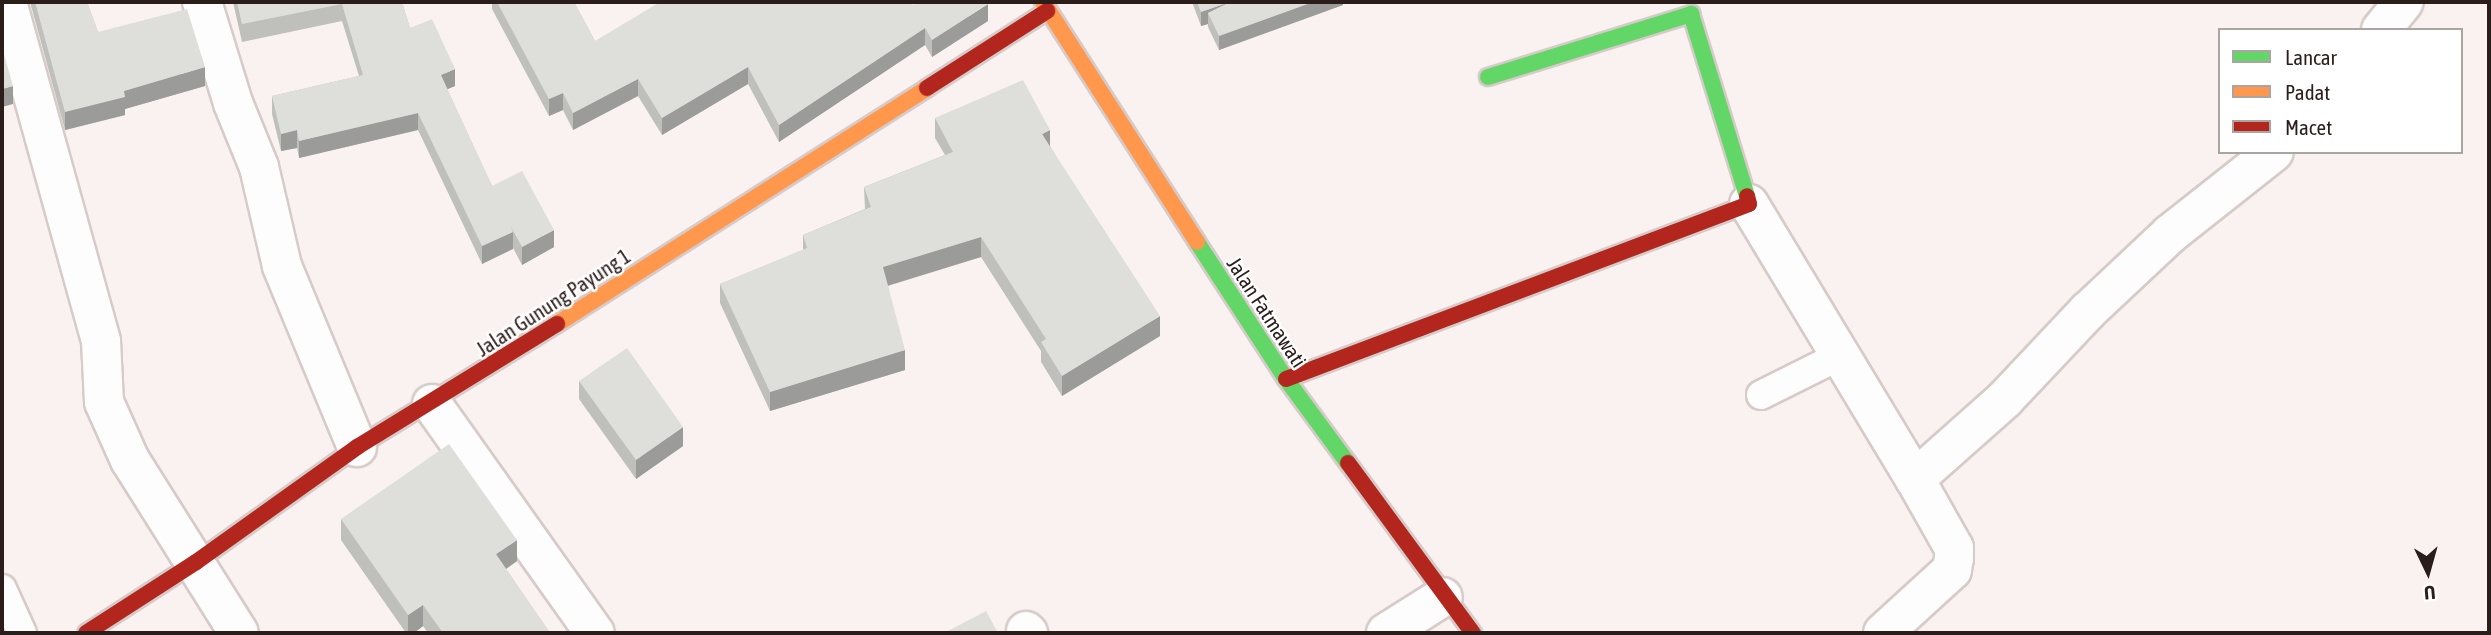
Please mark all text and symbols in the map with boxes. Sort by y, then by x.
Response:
legend [2218,28,2463,154]
text: Lancar [2285,45,2337,69]
text: Padat [2285,80,2330,104]
text: Macet [2285,115,2332,139]
street label: Jalan Gunung Payung 1 [471,243,635,361]
street label: Jalan Fatmawati [1222,252,1312,372]
north arrow [2393,537,2463,607]
text: U [2423,581,2436,604]

